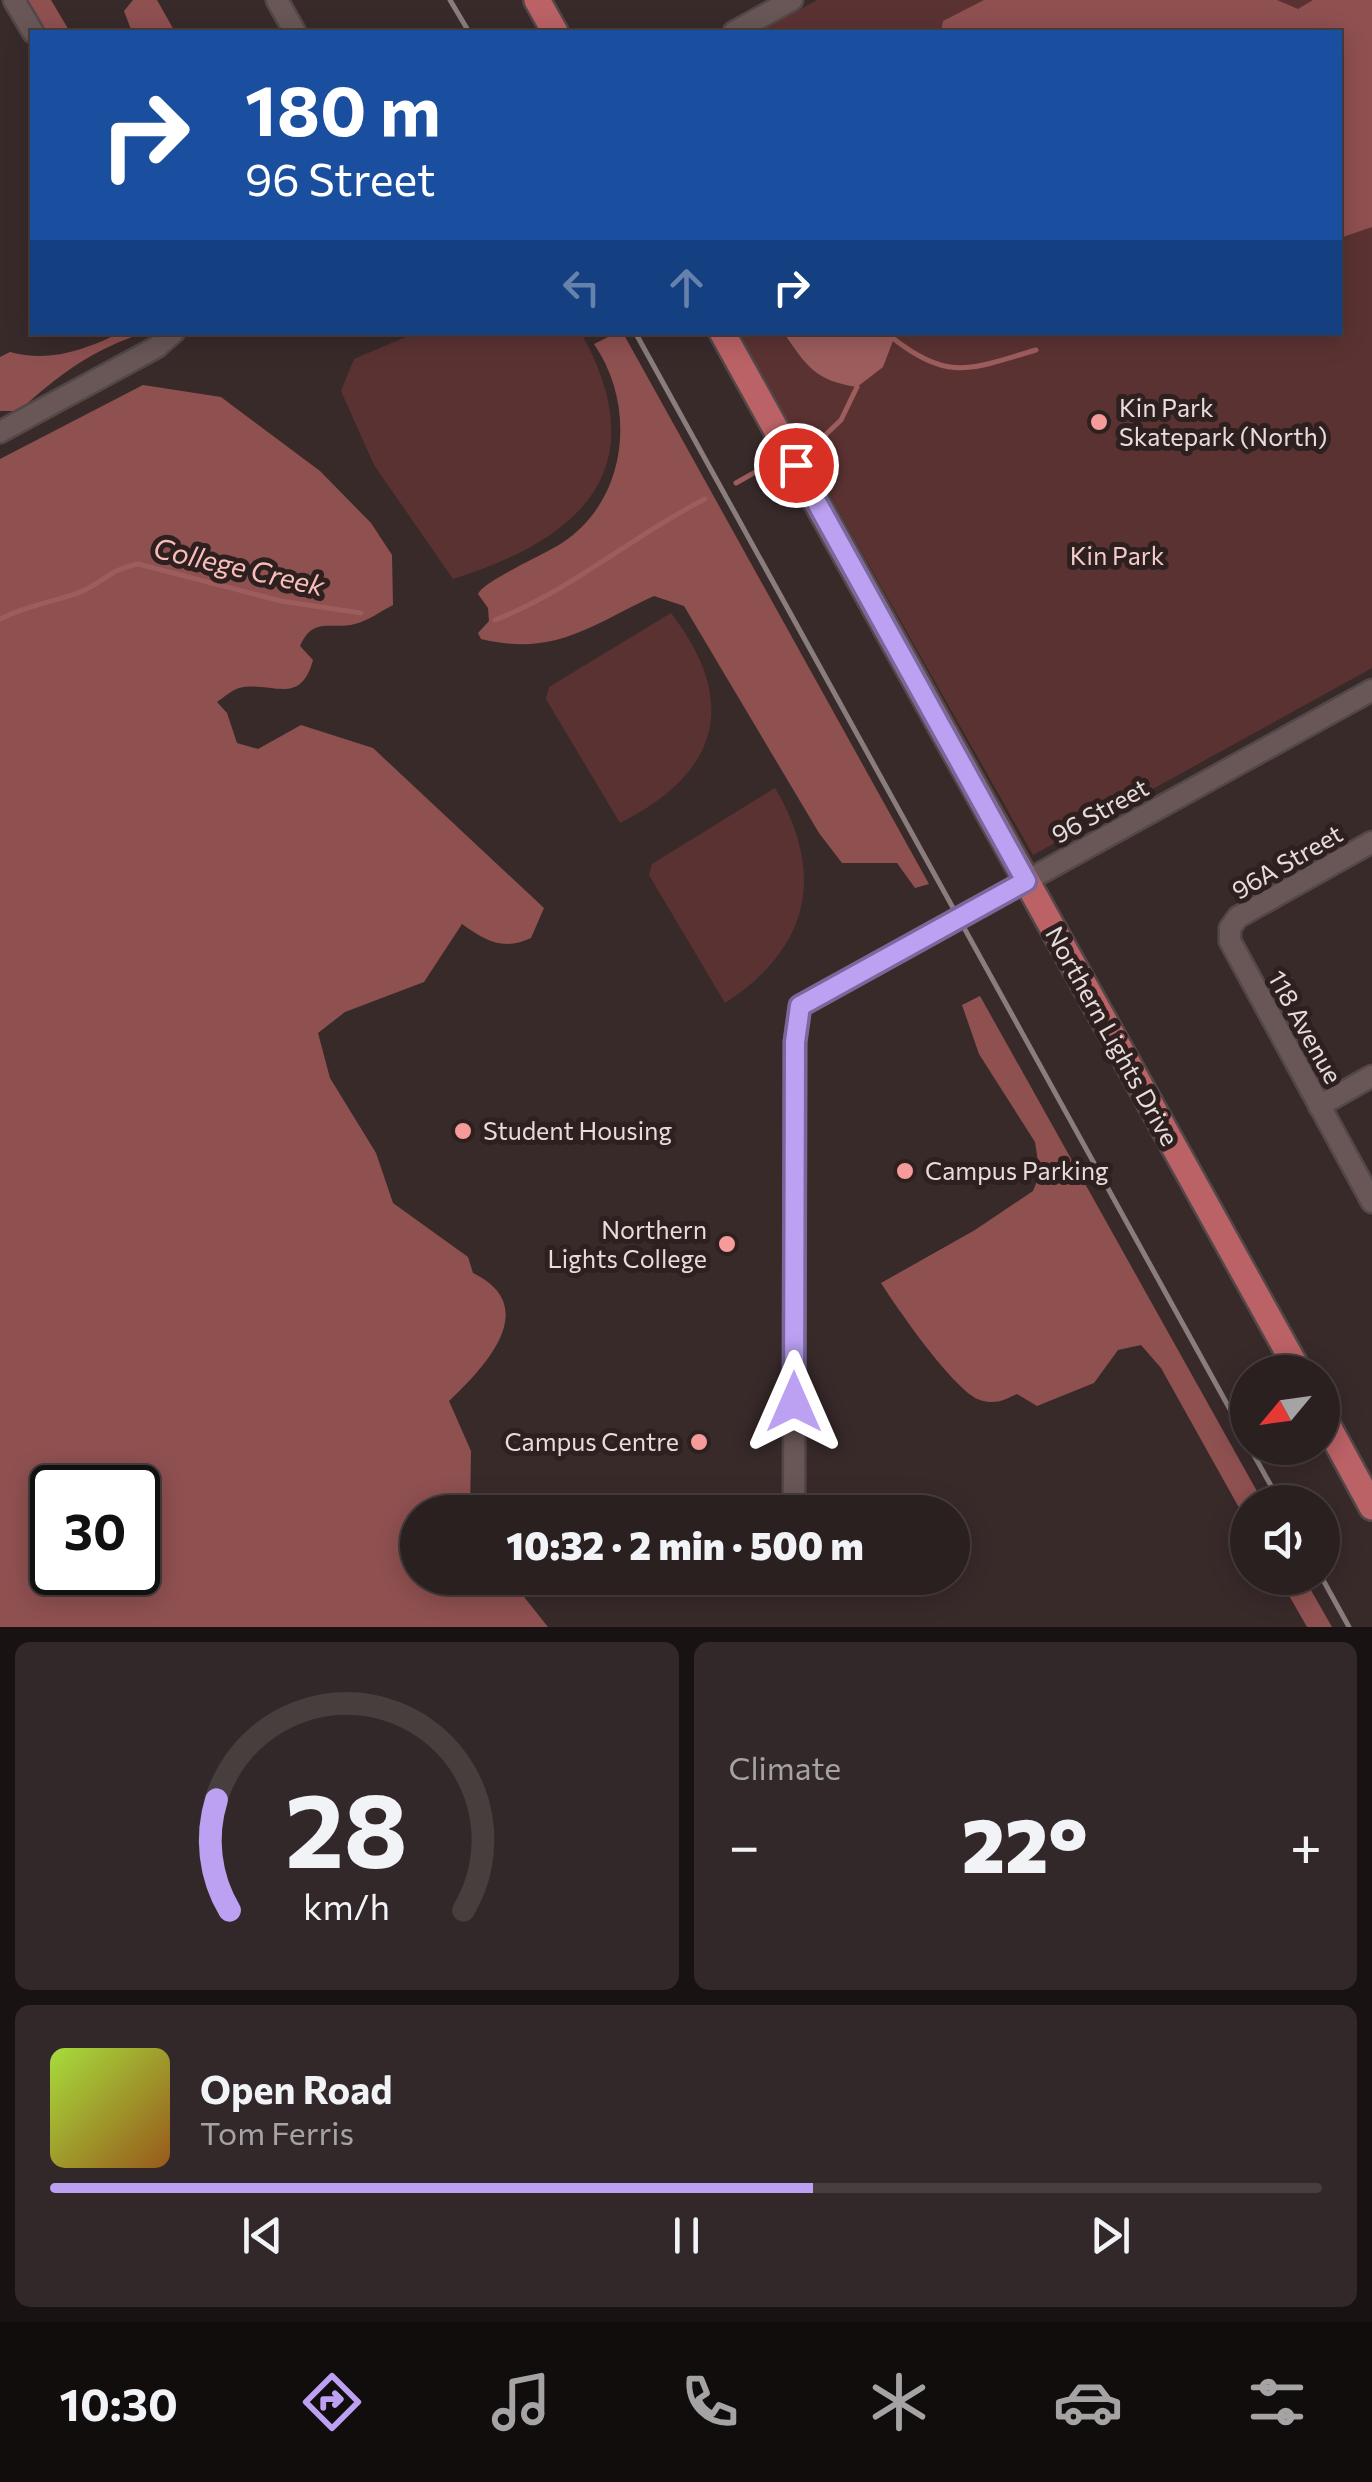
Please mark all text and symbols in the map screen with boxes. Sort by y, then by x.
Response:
text: 180 m [245,65,441,150]
icon: right [80,70,210,200]
text: 96 Street [245,150,435,205]
icon: left [554,260,609,315]
icon: ahead [659,260,714,315]
icon: right [764,260,819,315]
place label: Kin Park Skatepark (North) [1119,392,1327,451]
marker: Kin Park Skatepark (North) [1088,411,1110,433]
pin [754,423,839,508]
icon: arrive [769,438,824,493]
water label: College Creek [150,530,329,602]
park label: Kin Park [1070,540,1165,570]
street label: 96 Street [1046,771,1153,849]
street label: 96A Street [1226,818,1347,905]
street label: Northern Lights Drive [1040,921,1186,1150]
street label: 118 Avenue [1263,965,1349,1088]
place label: Student Housing [483,1115,672,1145]
marker: Student Housing [452,1120,474,1142]
place label: Campus Parking [925,1155,1109,1185]
marker: Campus Parking [894,1160,916,1182]
place label: Northern Lights College [548,1214,707,1273]
marker: Northern Lights College [716,1233,738,1255]
position arrow [742,1350,846,1454]
north arrow [1230,1355,1340,1465]
map controls [1230,1355,1340,1595]
place label: Campus Centre [504,1426,679,1456]
marker: Campus Centre [688,1431,710,1453]
speed limit sign: 30 [30,1465,160,1595]
button: sound [1230,1485,1340,1595]
text: 10:32 · 2 min · 500 m [506,1521,864,1568]
text: Climate [729,1747,841,1787]
text: 28 [285,1762,408,1889]
text: 22° [962,1797,1088,1888]
text: − [729,1810,760,1877]
text: + [1290,1810,1322,1877]
text: km/h [303,1884,390,1927]
text: Open Road [200,2065,393,2112]
text: Tom Ferris [200,2112,354,2152]
icon: previous [235,2208,290,2263]
icon: pause [659,2208,714,2263]
icon: next [1083,2208,1138,2263]
icon: directions [297,2367,367,2437]
icon: music [486,2367,556,2437]
icon: phone [675,2367,745,2437]
icon: climate [864,2367,934,2437]
icon: car [1053,2367,1123,2437]
icon: filters [1242,2367,1312,2437]
text: 10:30 [60,2375,178,2430]

